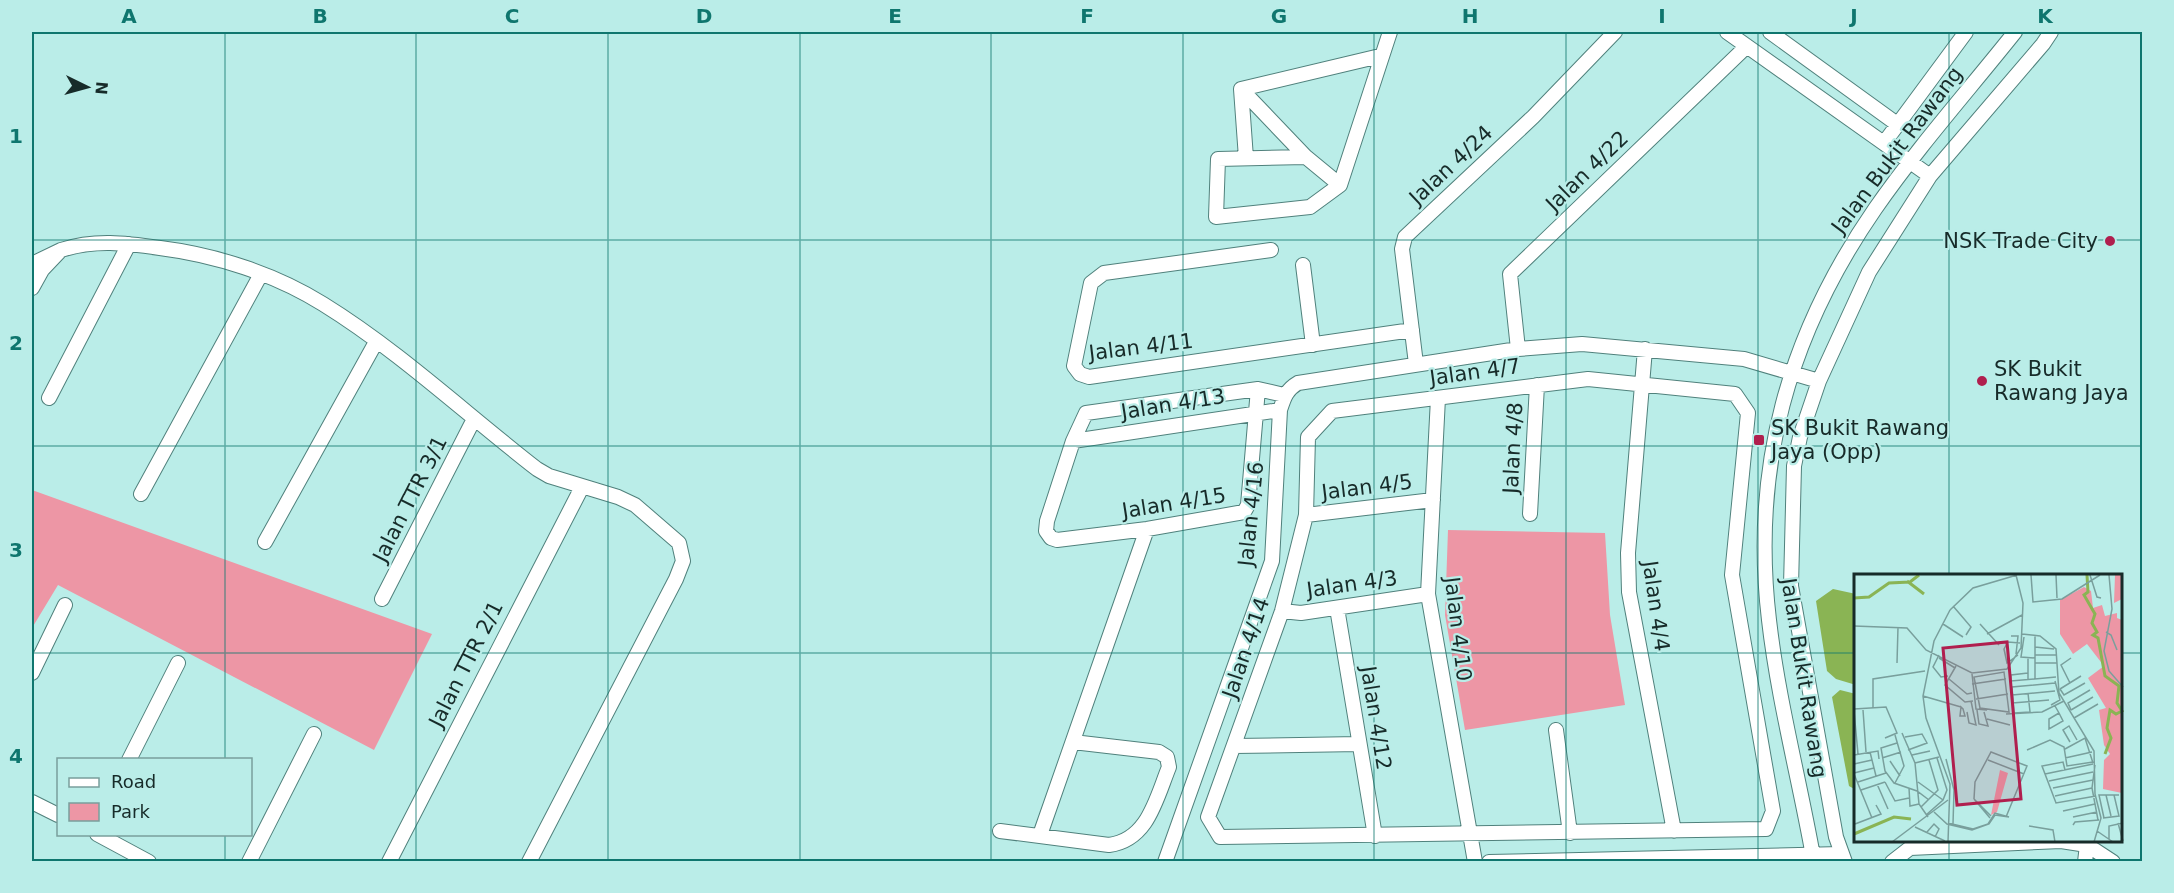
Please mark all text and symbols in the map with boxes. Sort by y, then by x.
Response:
text: A [121,4,137,28]
text: B [312,4,328,28]
text: C [505,4,519,28]
text: D [696,4,712,28]
text: E [888,4,902,28]
text: F [1080,4,1094,28]
text: G [1271,4,1287,28]
text: H [1462,4,1478,28]
text: I [1658,4,1666,28]
text: J [1848,4,1858,28]
text: K [2037,4,2054,28]
north arrow [57,57,117,117]
street label: Jalan Bukit Rawang [1825,62,1967,240]
text: N [91,81,111,96]
street label: Jalan 4/24 [1403,120,1498,211]
text: 1 [9,124,23,148]
street label: Jalan 4/22 [1539,126,1633,217]
place label: NSK Trade City [1943,229,2098,253]
marker: NSK Trade City [2103,234,2117,248]
street label: Jalan 4/11 [1085,329,1195,366]
text: 2 [9,331,23,355]
street label: Jalan 4/7 [1426,354,1522,391]
place label: SK Bukit Rawang Jaya [1994,357,2129,405]
marker: SK Bukit Rawang Jaya [1975,374,1989,388]
street label: Jalan 4/13 [1117,384,1227,424]
street label: Jalan 4/8 [1499,402,1527,496]
place label: SK Bukit Rawang Jaya (Opp) [1769,416,1949,464]
street label: Jalan TTR 3/1 [367,432,452,568]
marker: SK Bukit Rawang Jaya (Opp) [1752,433,1766,447]
street label: Jalan 4/16 [1233,461,1268,569]
street label: Jalan 4/5 [1318,470,1414,505]
street label: Jalan 4/15 [1118,483,1228,523]
text: 3 [9,538,23,562]
street label: Jalan 4/4 [1637,557,1674,653]
street label: Jalan 4/3 [1303,566,1399,603]
street label: Jalan 4/10 [1439,573,1476,683]
street label: Jalan Bukit Rawang [1776,574,1832,780]
inset map [1854,574,2123,842]
street label: Jalan 4/14 [1217,594,1274,703]
street label: Jalan TTR 2/1 [423,597,508,733]
street label: Jalan 4/12 [1356,662,1396,772]
text: 4 [9,744,23,768]
legend [57,758,252,836]
text: Road [111,771,156,792]
text: Park [111,801,150,822]

